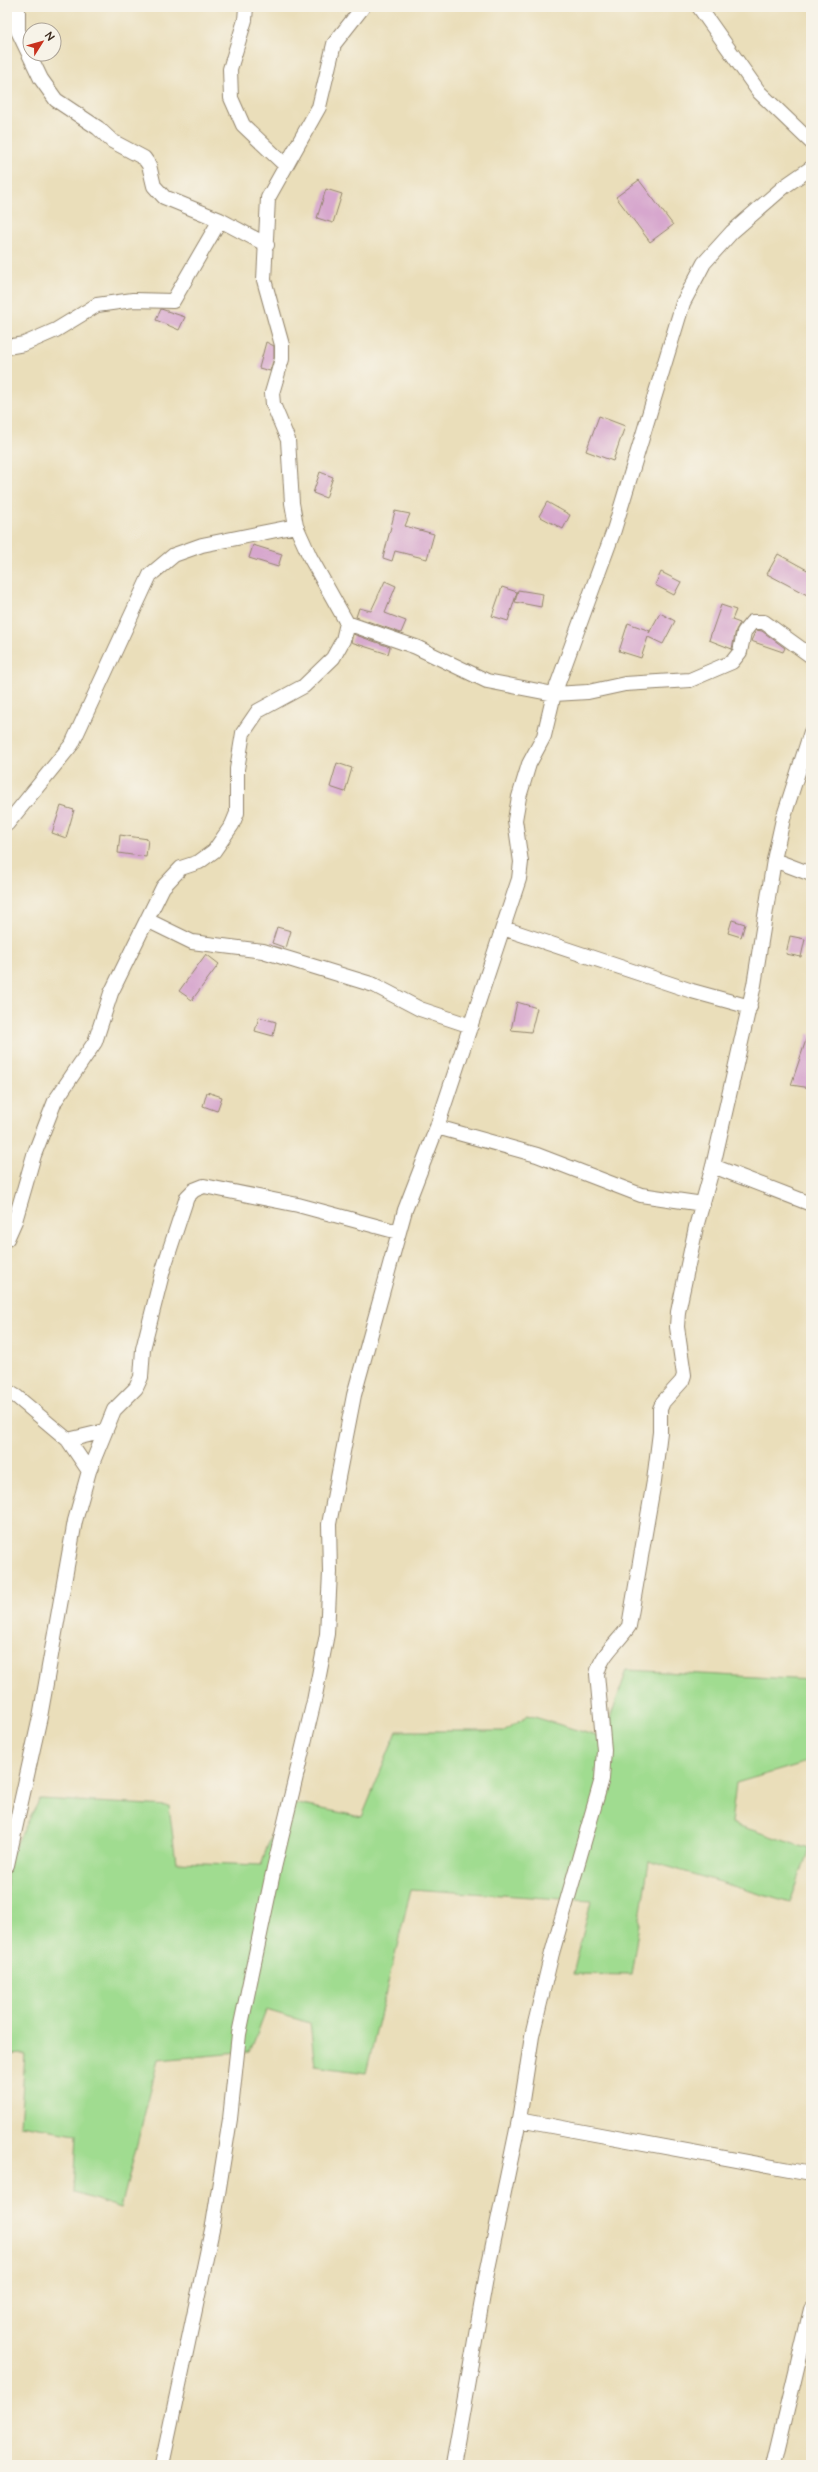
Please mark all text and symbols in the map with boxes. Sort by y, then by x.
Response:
north arrow [22,22,62,62]
text: N [42,29,58,44]

